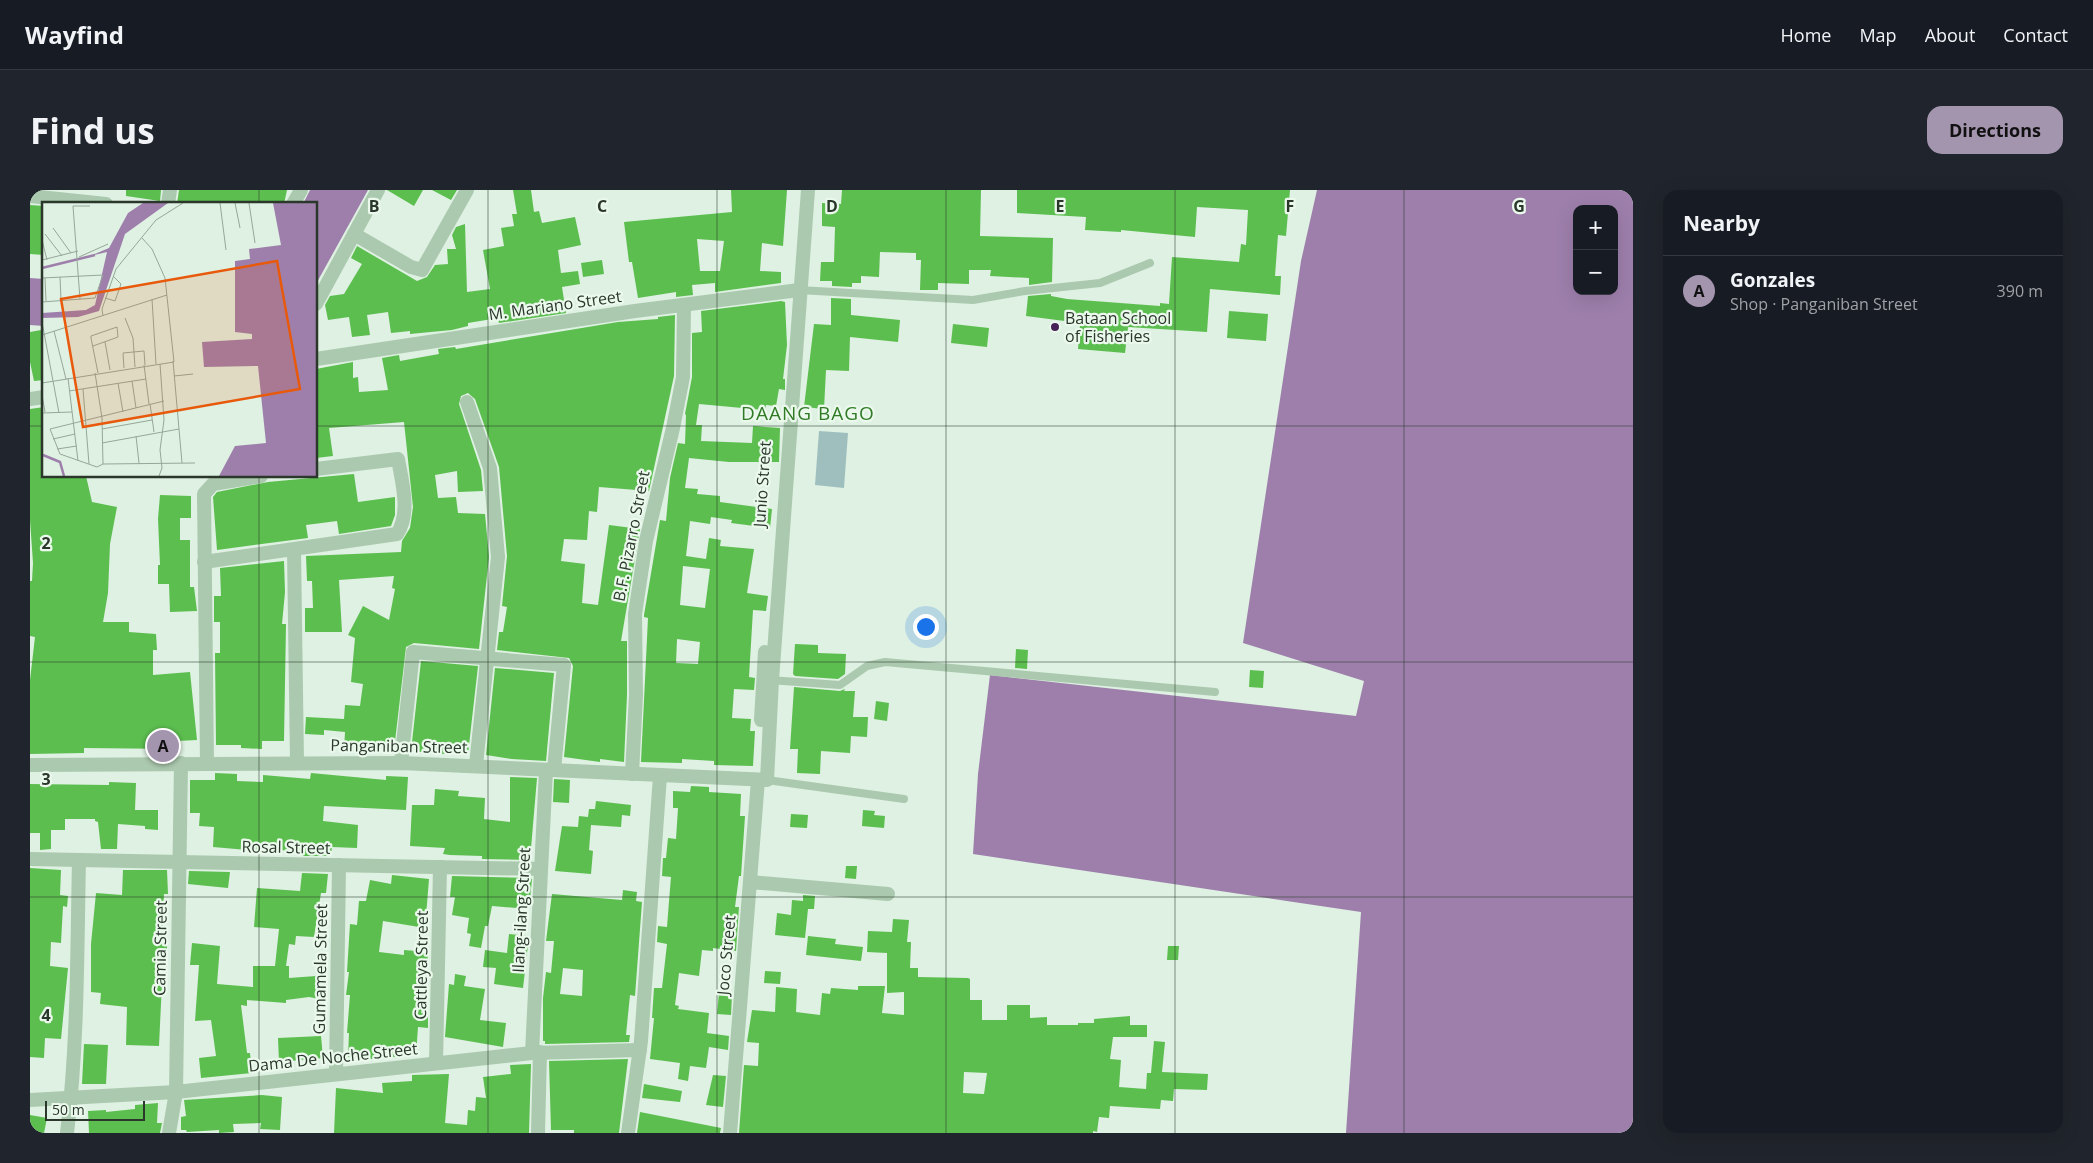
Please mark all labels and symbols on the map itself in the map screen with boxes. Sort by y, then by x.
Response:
text: B [369,195,379,217]
text: C [597,195,607,217]
text: D [826,195,838,217]
text: E [1056,195,1065,217]
text: F [1286,195,1294,217]
text: G [1513,195,1525,217]
inset map [42,202,318,478]
street label: M. Mariano Street [487,285,623,325]
place label: Bataan School of Fisheries [1065,307,1171,347]
marker: Bataan School of Fisheries [1049,321,1061,333]
district label: DAANG BAGO [741,400,875,426]
street label: Junio Street [748,440,776,530]
street label: B.F. Pizarro Street [608,468,655,603]
text: 2 [41,532,51,554]
your location [913,614,939,640]
pin: A [147,727,179,765]
street label: Panganiban Street [330,734,468,758]
text: 3 [41,768,51,790]
street label: Rosal Street [241,835,331,859]
street label: Ilang-ilang Street [507,847,535,973]
street label: Camia Street [148,900,172,996]
street label: Gumamela Street [308,903,332,1035]
street label: Cattleya Street [409,910,433,1020]
street label: Joco Street [711,914,740,998]
text: 4 [41,1004,51,1026]
street label: Dama De Noche Street [247,1037,419,1077]
scale bar [45,1098,145,1121]

